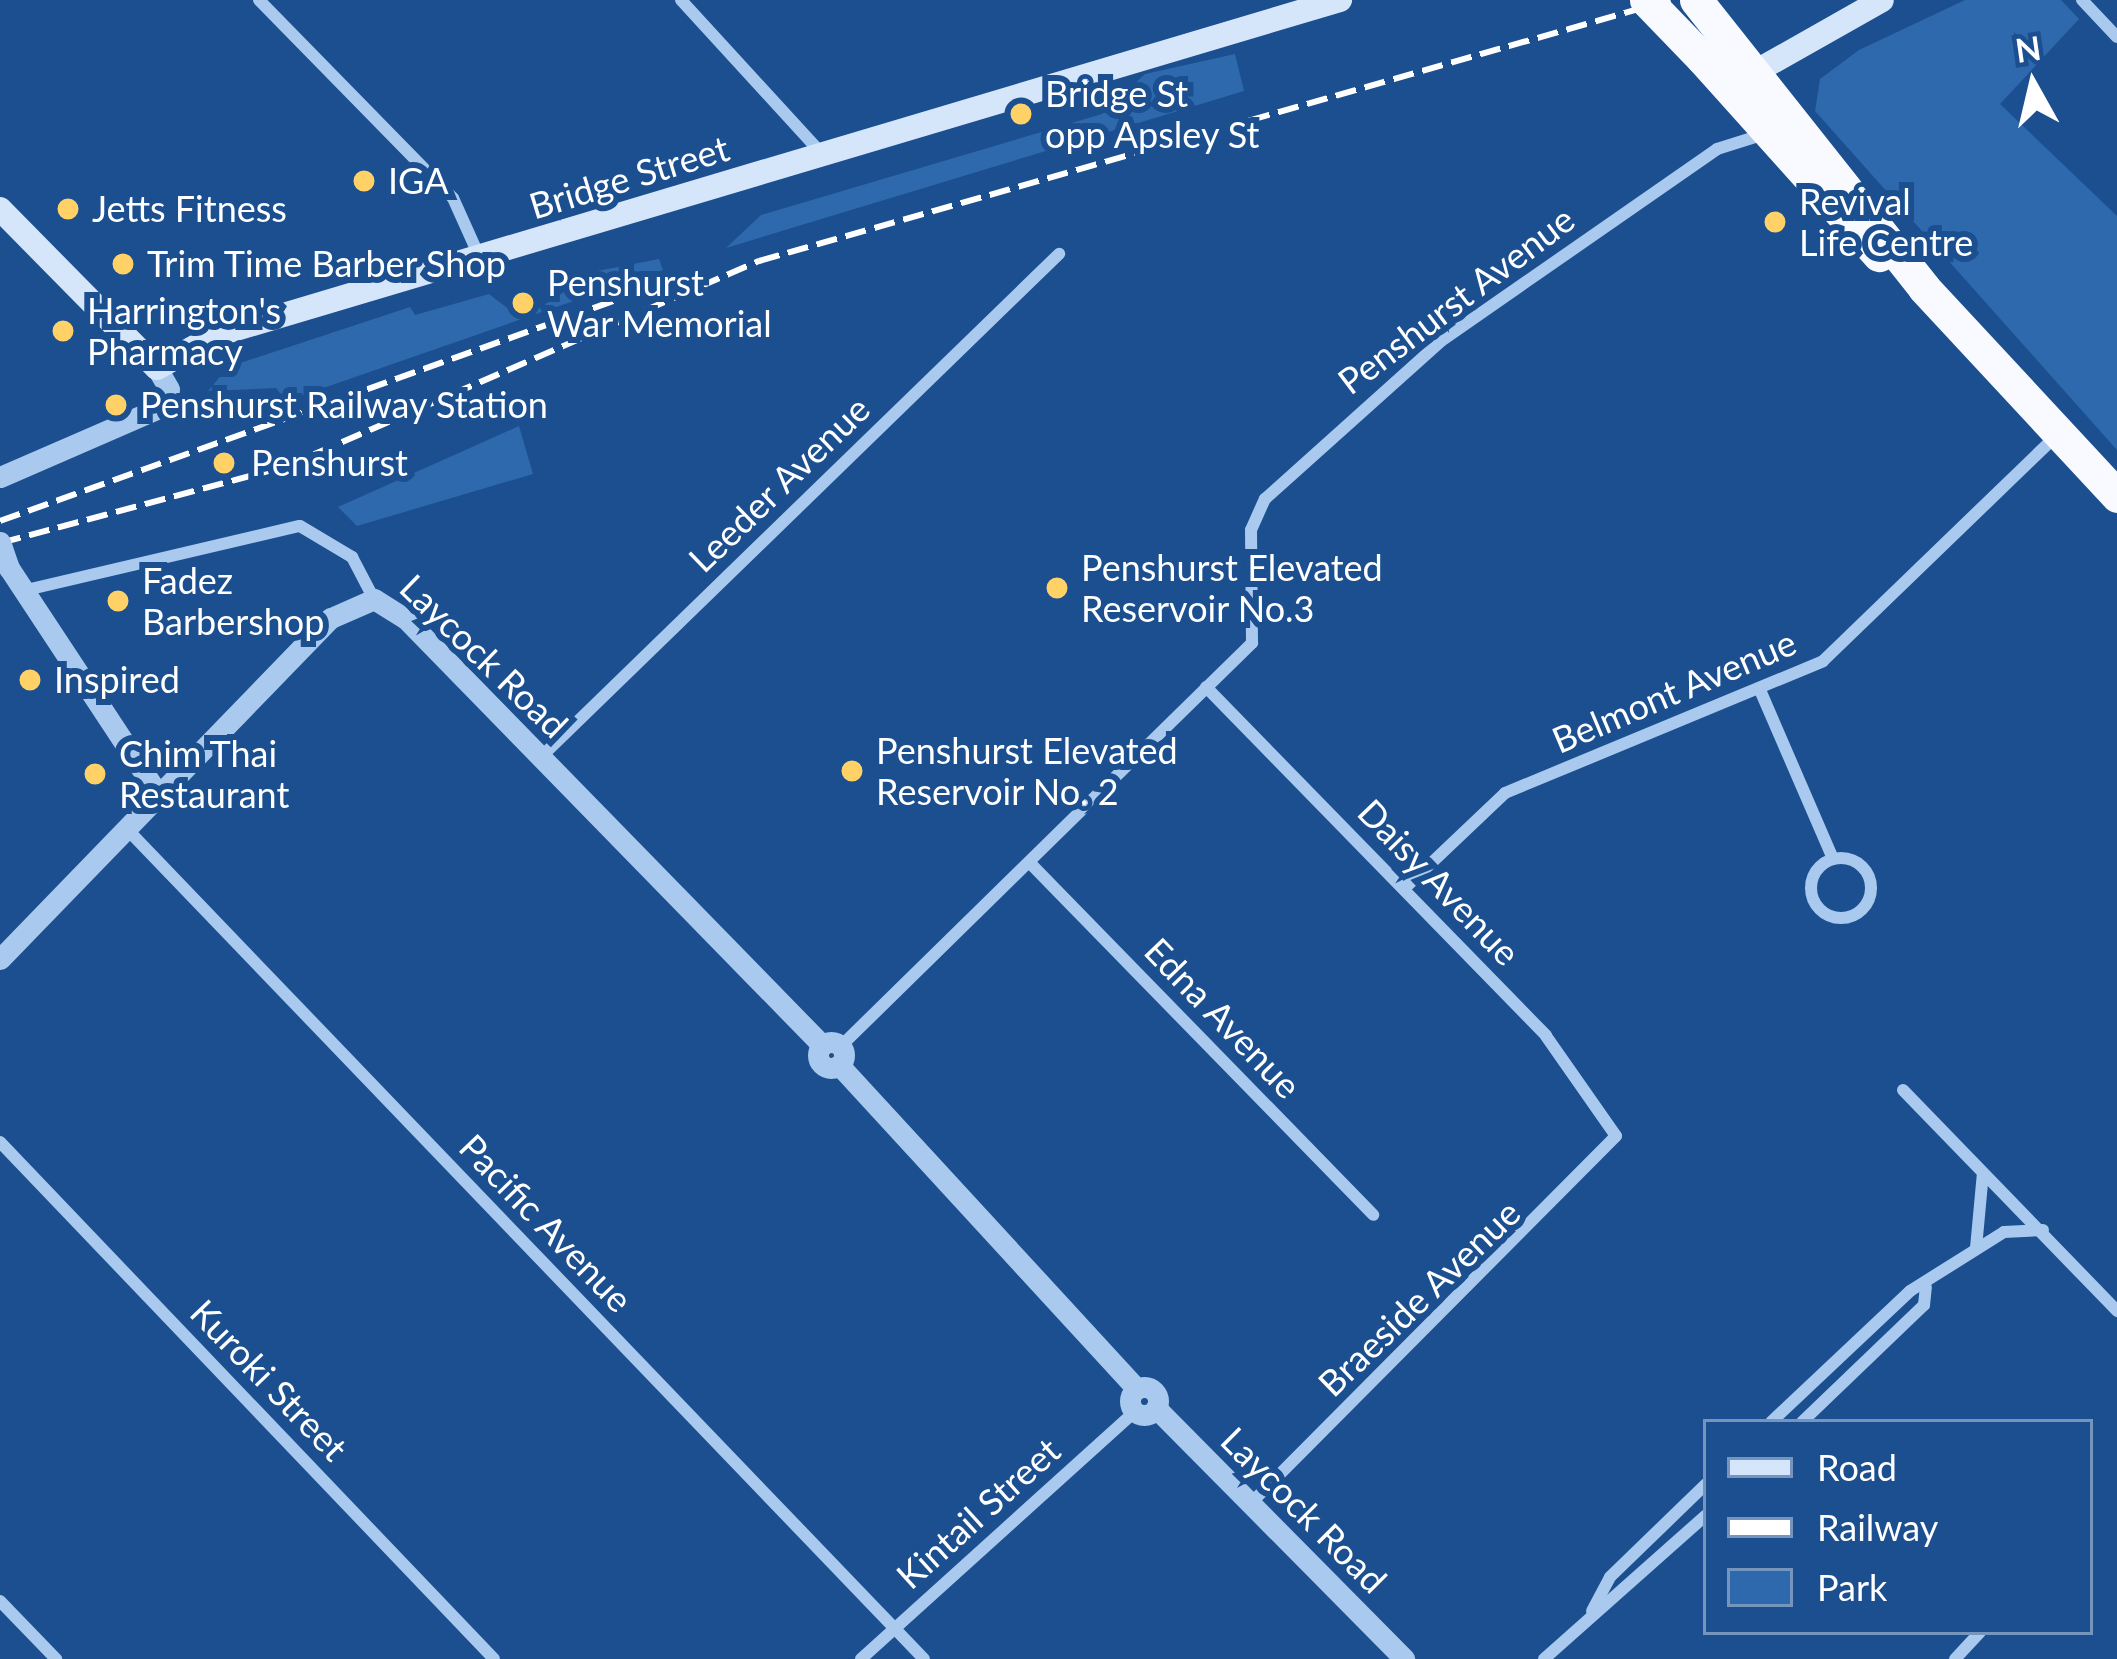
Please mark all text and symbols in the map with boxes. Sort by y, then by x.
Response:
north arrow [1973,24,2093,144]
text: N [2013,27,2043,70]
place label: Bridge St opp Apsley St [1045,71,1261,156]
marker: Bridge St opp Apsley St [1008,101,1034,127]
street label: Bridge Street [524,126,734,228]
place label: IGA [388,159,449,203]
marker: IGA [351,168,377,194]
place label: Revival Life Centre [1799,179,1973,264]
place label: Jetts Fitness [92,187,287,231]
marker: Jetts Fitness [55,196,81,222]
street label: Penshurst Avenue [1329,197,1583,403]
marker: Revival Life Centre [1762,209,1788,235]
place label: Trim Time Barber Shop [147,242,508,286]
marker: Trim Time Barber Shop [110,251,136,277]
place label: Penshurst War Memorial [547,260,772,345]
place label: Harrington's Pharmacy [87,288,281,373]
marker: Penshurst War Memorial [510,290,536,316]
marker: Harrington's Pharmacy [50,318,76,344]
place label: Penshurst Railway Station [140,383,549,427]
street label: Leeder Avenue [679,387,879,581]
marker: Penshurst Railway Station [103,392,129,418]
place label: Penshurst [251,441,408,485]
marker: Penshurst [208,447,240,479]
place label: Penshurst Elevated Reservoir No.3 [1081,545,1383,630]
place label: Fadez Barbershop [142,558,324,643]
street label: Laycock Road [391,566,577,746]
marker: Penshurst Elevated Reservoir No.3 [1044,575,1070,601]
marker: Fadez Barbershop [105,588,131,614]
street label: Belmont Avenue [1545,620,1803,762]
place label: Inspired [54,658,180,702]
marker: Inspired [17,667,43,693]
place label: Penshurst Elevated Reservoir No. 2 [876,728,1178,813]
place label: Chim Thai Restaurant [119,731,289,816]
marker: Penshurst Elevated Reservoir No. 2 [839,758,865,784]
marker: Chim Thai Restaurant [82,761,108,787]
street label: Daisy Avenue [1349,789,1529,975]
street label: Edna Avenue [1136,929,1310,1107]
street label: Pacific Avenue [450,1125,642,1321]
street label: Braeside Avenue [1309,1191,1529,1405]
street label: Kuroki Street [182,1291,356,1469]
street label: Laycock Road [1212,1418,1396,1602]
legend [1703,1419,2093,1635]
street label: Kintail Street [888,1429,1068,1597]
text: Road [1817,1445,1897,1489]
text: Railway [1817,1505,1938,1549]
text: Park [1817,1565,1887,1609]

